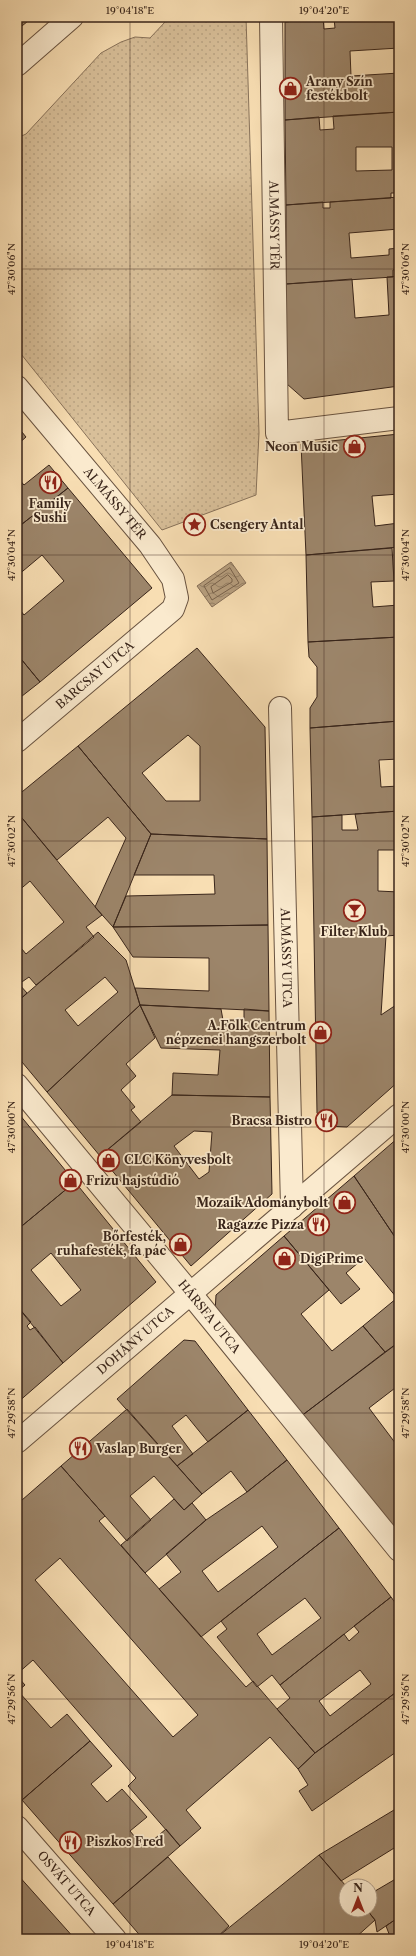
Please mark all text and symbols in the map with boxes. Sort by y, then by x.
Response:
text: 19°04'18"E [106,4,154,17]
text: 19°04'20"E [299,4,349,17]
place label: Arany Szín festékbolt [305,74,374,103]
shop icon: Arany Szín festékbolt [278,76,304,102]
street label: ALMÁSSY TÉR [266,179,284,271]
text: 47°30'06"N [5,243,18,295]
text: 47°30'06"N [399,243,412,295]
shop icon: Neon Music [341,434,367,460]
place label: Neon Music [265,439,338,454]
street label: ALMÁSSY TÉR [80,463,151,543]
restaurant icon: Family Sushi [37,470,63,496]
place label: Family Sushi [29,496,72,525]
place icon: Csengery Antal [182,512,208,538]
place label: Csengery Antal [210,517,304,532]
text: 47°30'04"N [5,529,18,581]
text: 47°30'04"N [399,529,412,581]
street label: BARCSAY UTCA [53,637,138,712]
text: 47°30'02"N [5,815,18,867]
text: 47°30'02"N [399,815,412,867]
bar icon: Filter Klub [341,898,367,924]
street label: ALMÁSSY UTCA [278,907,295,1009]
place label: Filter Klub [321,924,388,939]
place label: A.Folk Centrum népzenei hangszerbolt [166,1018,306,1047]
shop icon: A.Folk Centrum népzenei hangszerbolt [308,1020,334,1046]
text: 47°30'00"N [5,1101,18,1153]
text: 47°30'00"N [399,1101,412,1153]
restaurant icon: Bracsa Bistro [314,1108,340,1134]
place label: Bracsa Bistro [231,1113,312,1128]
shop icon: CLC Könyvesbolt [96,1147,122,1173]
place label: CLC Könyvesbolt [124,1152,231,1167]
shop icon: Frizu hajstúdió [58,1168,84,1194]
place label: Frizu hajstúdió [86,1173,180,1188]
shop icon: Mozaik Adománybolt [331,1190,357,1216]
place label: Mozaik Adománybolt [196,1195,328,1210]
restaurant icon: Ragazze Pizza [306,1212,332,1238]
place label: Ragazze Pizza [217,1217,305,1232]
place label: Bőrfesték, ruhafesték, fa pác [57,1229,166,1258]
shop icon: Bőrfesték, ruhafesték, fa pác [168,1231,194,1257]
shop icon: DigiPrime [271,1246,297,1272]
place label: DigiPrime [300,1251,363,1266]
street label: HÁRSFA UTCA [175,1277,245,1357]
street label: DOHÁNY UTCA [94,1302,177,1377]
text: 47°29'58"N [5,1387,18,1439]
text: 47°29'58"N [399,1387,412,1439]
restaurant icon: Vaslap Burger [67,1436,93,1462]
place label: Vaslap Burger [95,1441,182,1456]
text: 47°29'56"N [5,1674,18,1724]
text: 47°29'56"N [399,1674,412,1724]
restaurant icon: Piszkos Fred [57,1829,83,1855]
place label: Piszkos Fred [86,1834,164,1849]
street label: OSVÁT UTCA [34,1848,100,1919]
north arrow [338,1878,378,1918]
text: N [353,1881,363,1895]
text: 19°04'18"E [106,1938,154,1951]
text: 19°04'20"E [299,1938,349,1951]

